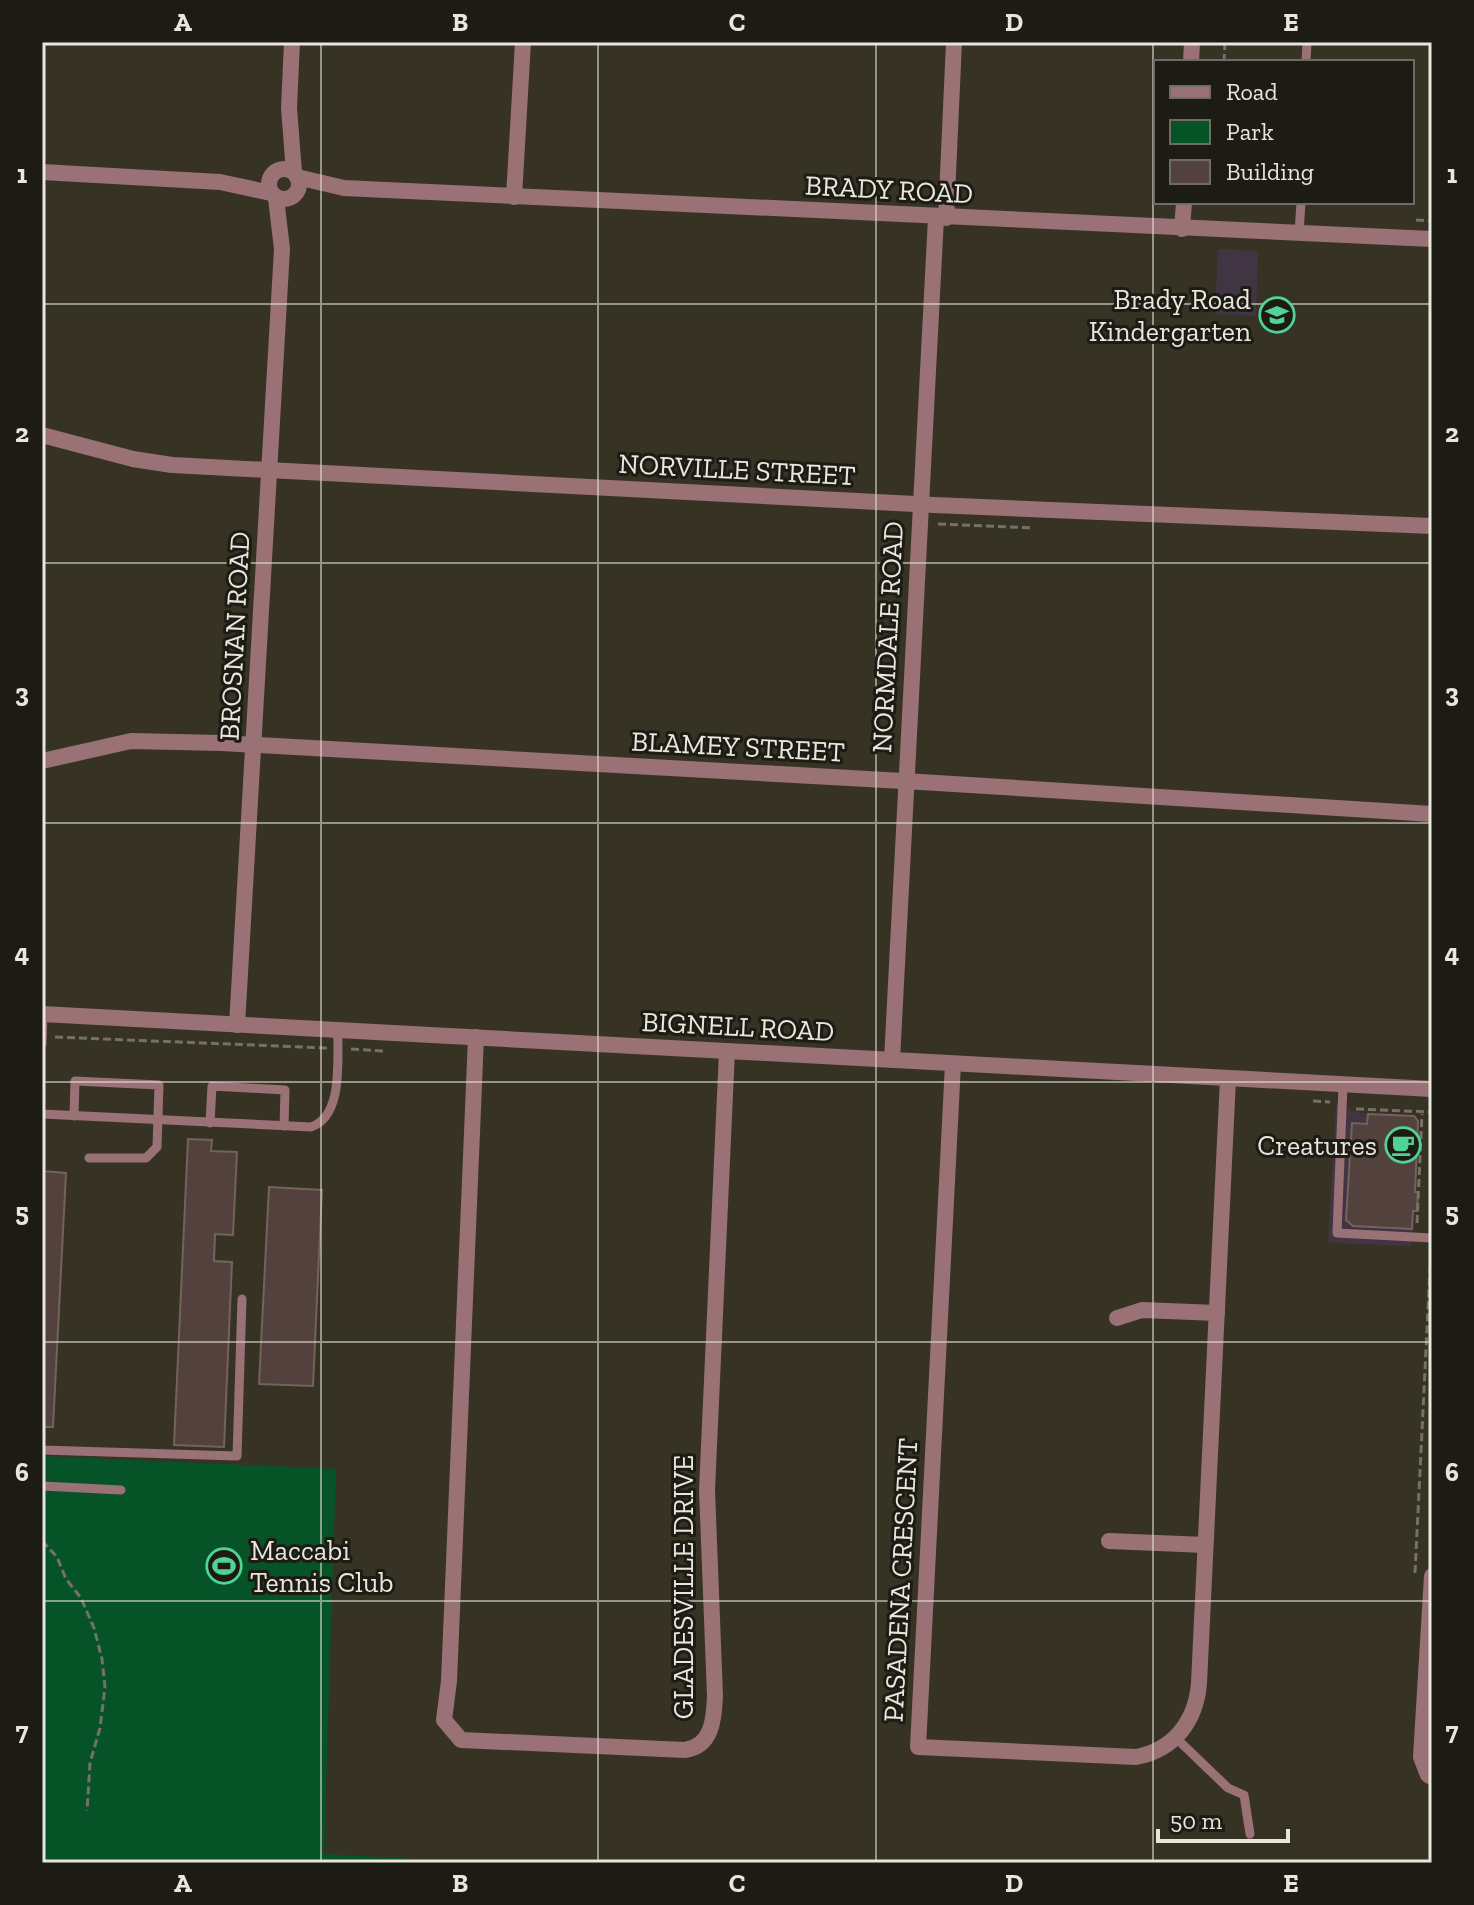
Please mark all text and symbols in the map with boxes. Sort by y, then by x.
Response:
text: A [174,6,192,38]
text: B [452,6,468,38]
text: C [729,6,745,38]
text: D [1005,6,1023,38]
text: E [1283,6,1299,38]
legend [1154,60,1414,204]
text: Road [1226,77,1278,106]
text: Park [1226,117,1274,146]
text: Building [1226,157,1314,186]
text: 1 [17,158,28,190]
text: 1 [1447,158,1458,190]
street label: BRADY ROAD [804,169,974,210]
place label: Brady Road Kindergarten [1089,283,1251,348]
school or university icon: Brady Road Kindergarten [1258,296,1296,334]
text: 2 [15,417,29,449]
text: 2 [1445,417,1459,449]
street label: NORVILLE STREET [618,447,856,492]
street label: NORMDALE ROAD [865,520,910,754]
street label: BROSNAN ROAD [213,531,256,741]
text: 3 [15,677,29,709]
text: 3 [1445,677,1459,709]
street label: BLAMEY STREET [630,724,846,769]
text: 4 [15,937,30,969]
text: 4 [1445,937,1460,969]
street label: BIGNELL ROAD [641,1005,835,1048]
cafe icon: Creatures [1384,1126,1422,1164]
place label: Creatures [1257,1129,1377,1162]
text: 5 [15,1196,29,1228]
text: 5 [1445,1196,1459,1228]
street label: PASADENA CRESCENT [877,1437,924,1723]
street label: GLADESVILLE DRIVE [667,1455,700,1719]
text: 6 [15,1456,29,1488]
text: 6 [1445,1456,1459,1488]
place label: Maccabi Tennis Club [250,1534,393,1599]
sports icon: Maccabi Tennis Club [205,1547,243,1585]
text: 7 [16,1715,29,1747]
text: 7 [1446,1715,1459,1747]
scale bar [1158,1793,1288,1843]
text: 50 m [1170,1806,1223,1835]
text: A [174,1867,192,1899]
text: B [452,1867,468,1899]
text: C [729,1867,745,1899]
text: D [1005,1867,1023,1899]
text: E [1283,1867,1299,1899]

